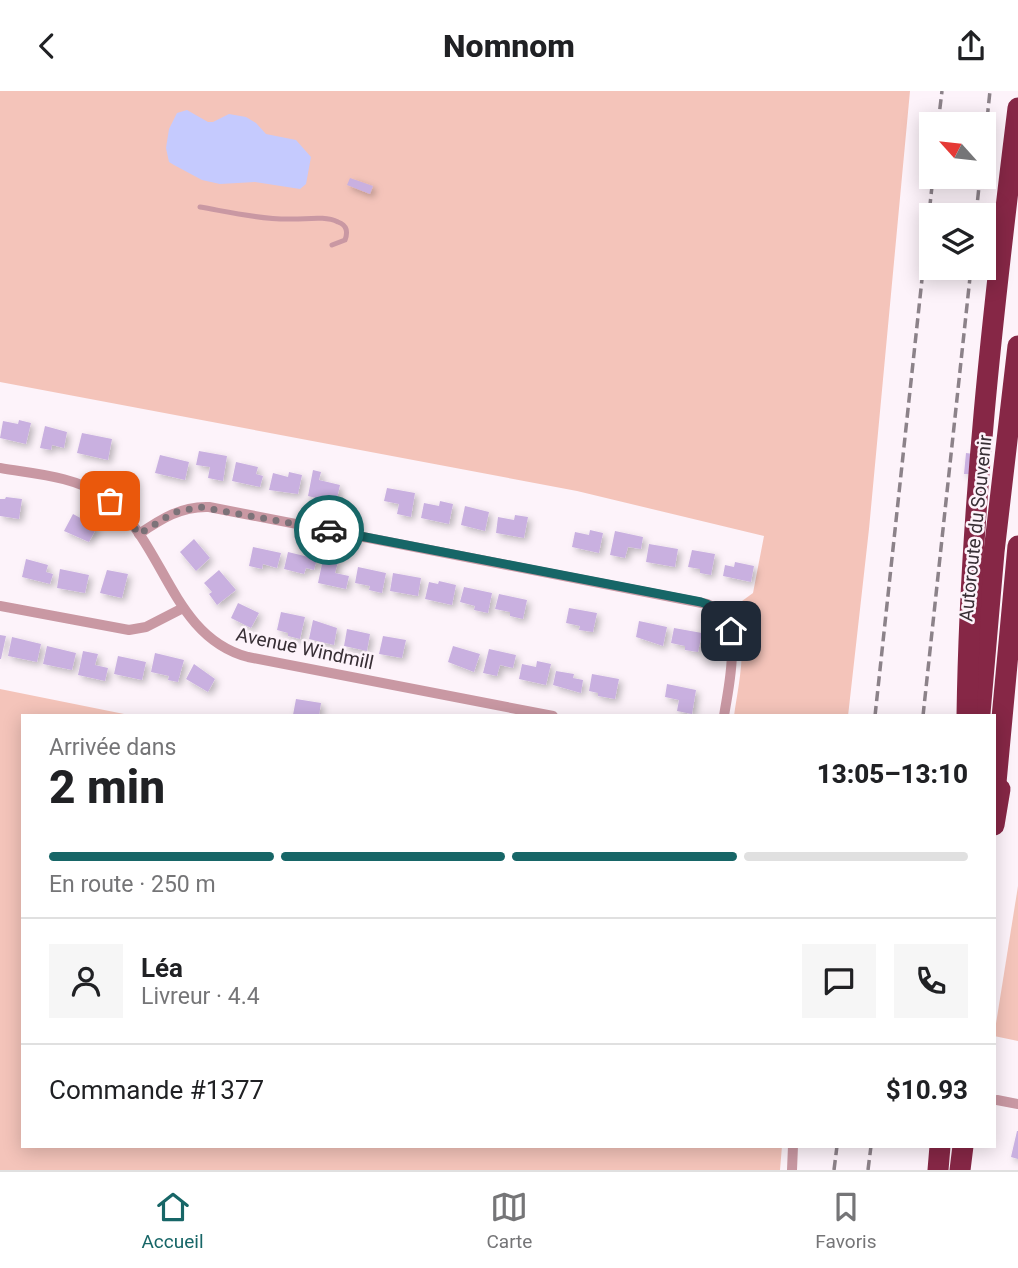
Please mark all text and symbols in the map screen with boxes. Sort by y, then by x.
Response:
icon: back [28,27,66,65]
text: Nomnom [443,27,575,65]
icon: share [952,27,990,65]
north arrow [919,112,996,189]
map controls [919,112,996,280]
button: layers [919,203,996,280]
street label: Autoroute du Souvenir [954,433,997,622]
pin [80,471,140,531]
icon: bag [91,482,129,520]
courier [294,495,364,565]
icon: car [310,511,348,549]
pin [701,601,761,661]
icon: home [712,612,750,650]
street label: Avenue Windmill [234,623,376,674]
text: Arrivée dans [49,734,176,761]
text: 13:05–13:10 [817,759,968,789]
text: 2 min [49,760,165,814]
text: En route · 250 m [49,871,216,898]
button: person [49,944,123,1018]
button: chat [802,944,876,1018]
button: phone [894,944,968,1018]
text: Léa [141,953,183,983]
text: Livreur · 4.4 [141,983,260,1010]
text: Commande #1377 [49,1075,264,1105]
text: $10.93 [886,1075,968,1105]
tab: Accueil [141,1188,204,1253]
tab: Carte [487,1188,532,1253]
tab: Favoris [815,1188,877,1253]

